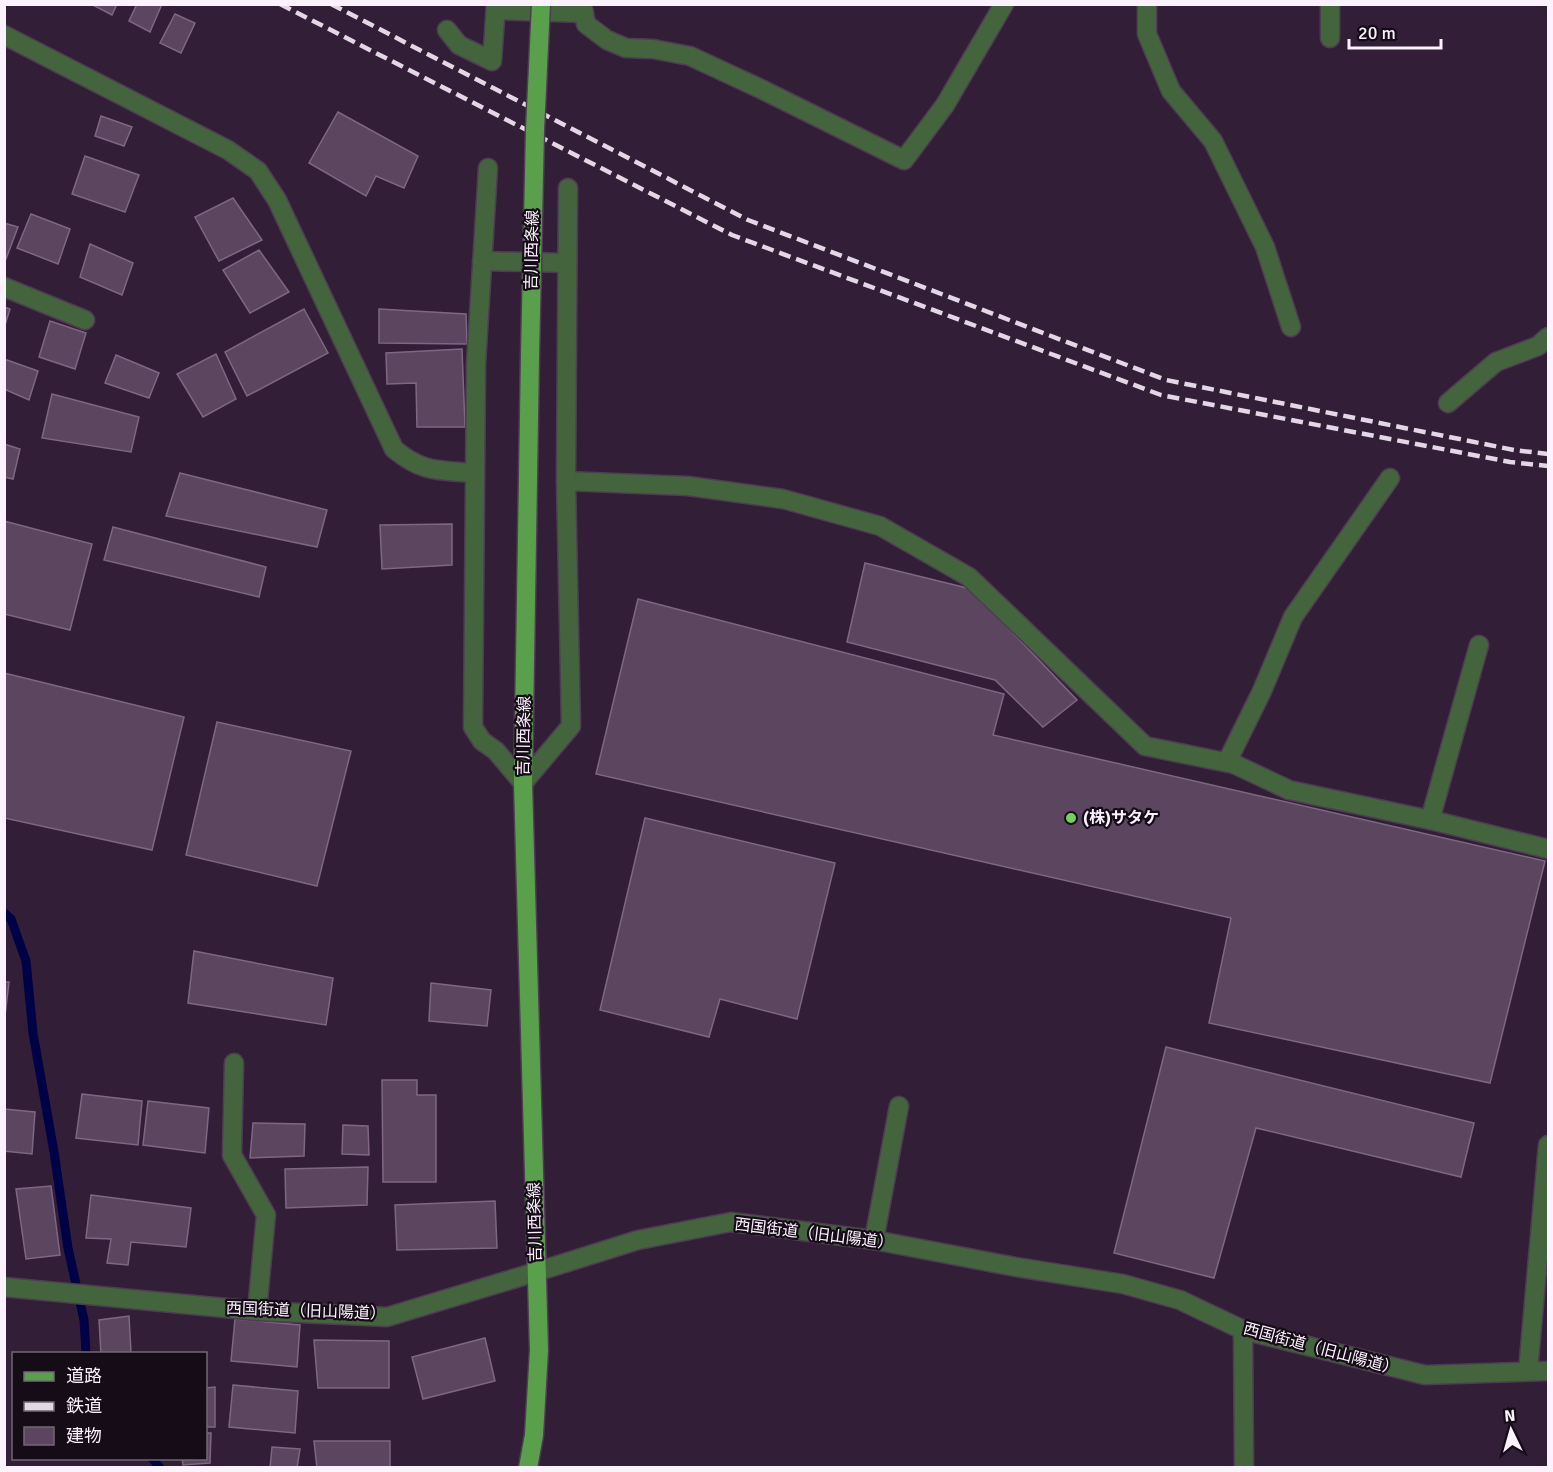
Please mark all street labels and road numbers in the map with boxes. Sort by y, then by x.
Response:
street label: 吉川西条線 [521,210,543,290]
street label: 吉川西条線 [513,696,535,776]
street label: 吉川西条線 [524,1182,546,1262]
street label: 西国街道（旧山陽道） [733,1214,895,1254]
street label: 西国街道（旧山陽道） [226,1298,386,1324]
street label: 西国街道（旧山陽道） [1241,1319,1401,1379]

